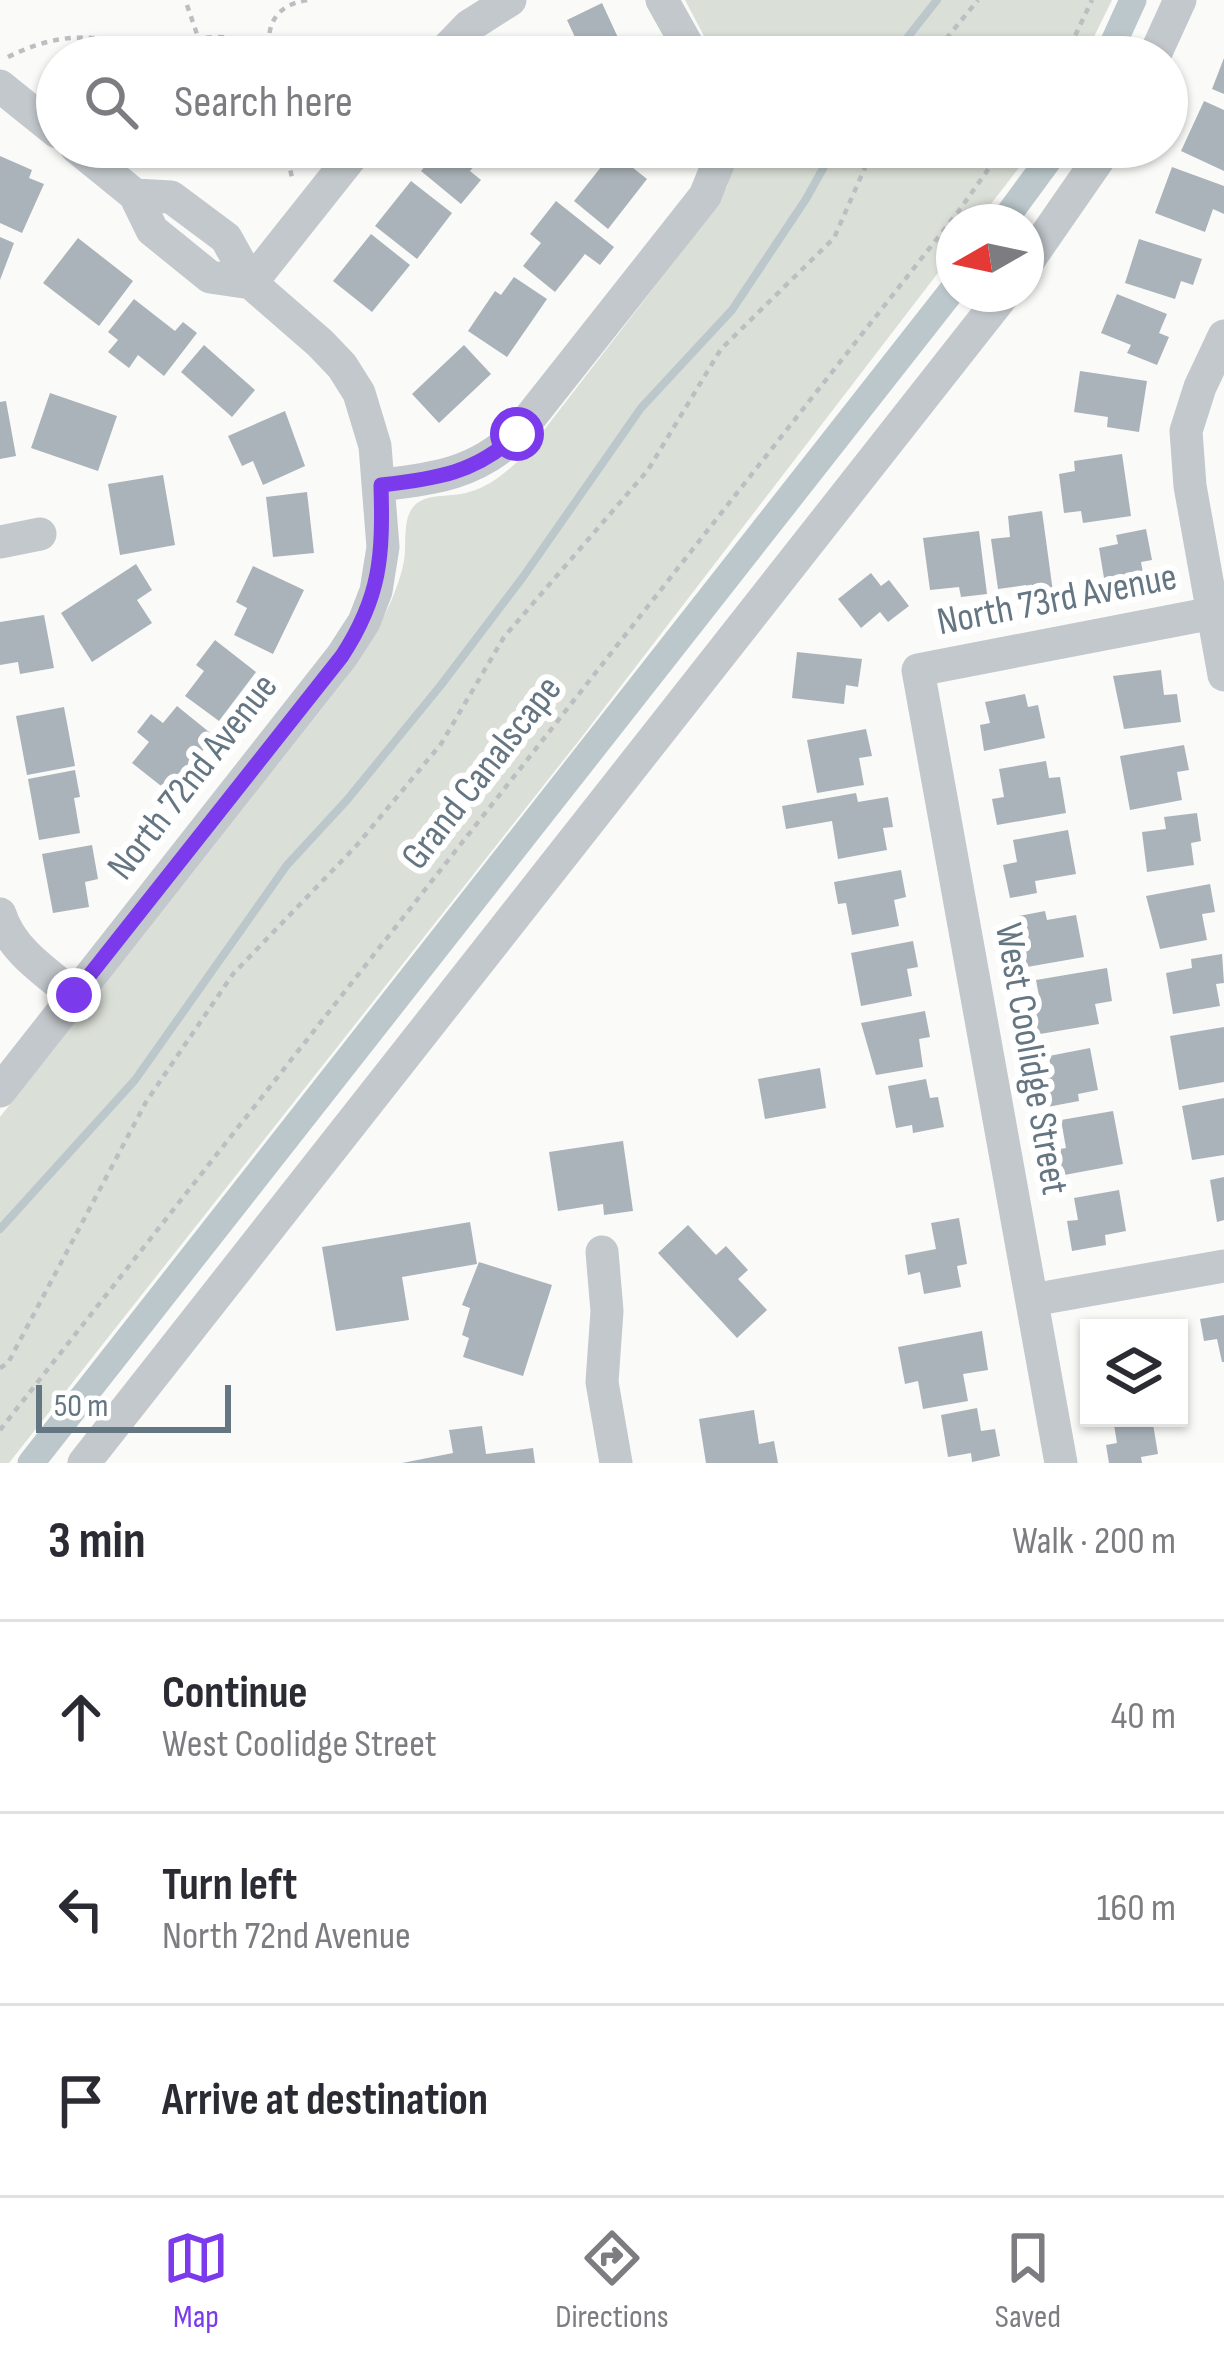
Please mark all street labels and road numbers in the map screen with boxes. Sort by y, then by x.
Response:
street label: North 73rd Avenue [933,554,1181,646]
street label: North 72nd Avenue [98,665,288,889]
street label: Grand Canalscape [392,667,572,879]
street label: West Coolidge Street [984,920,1078,1198]

